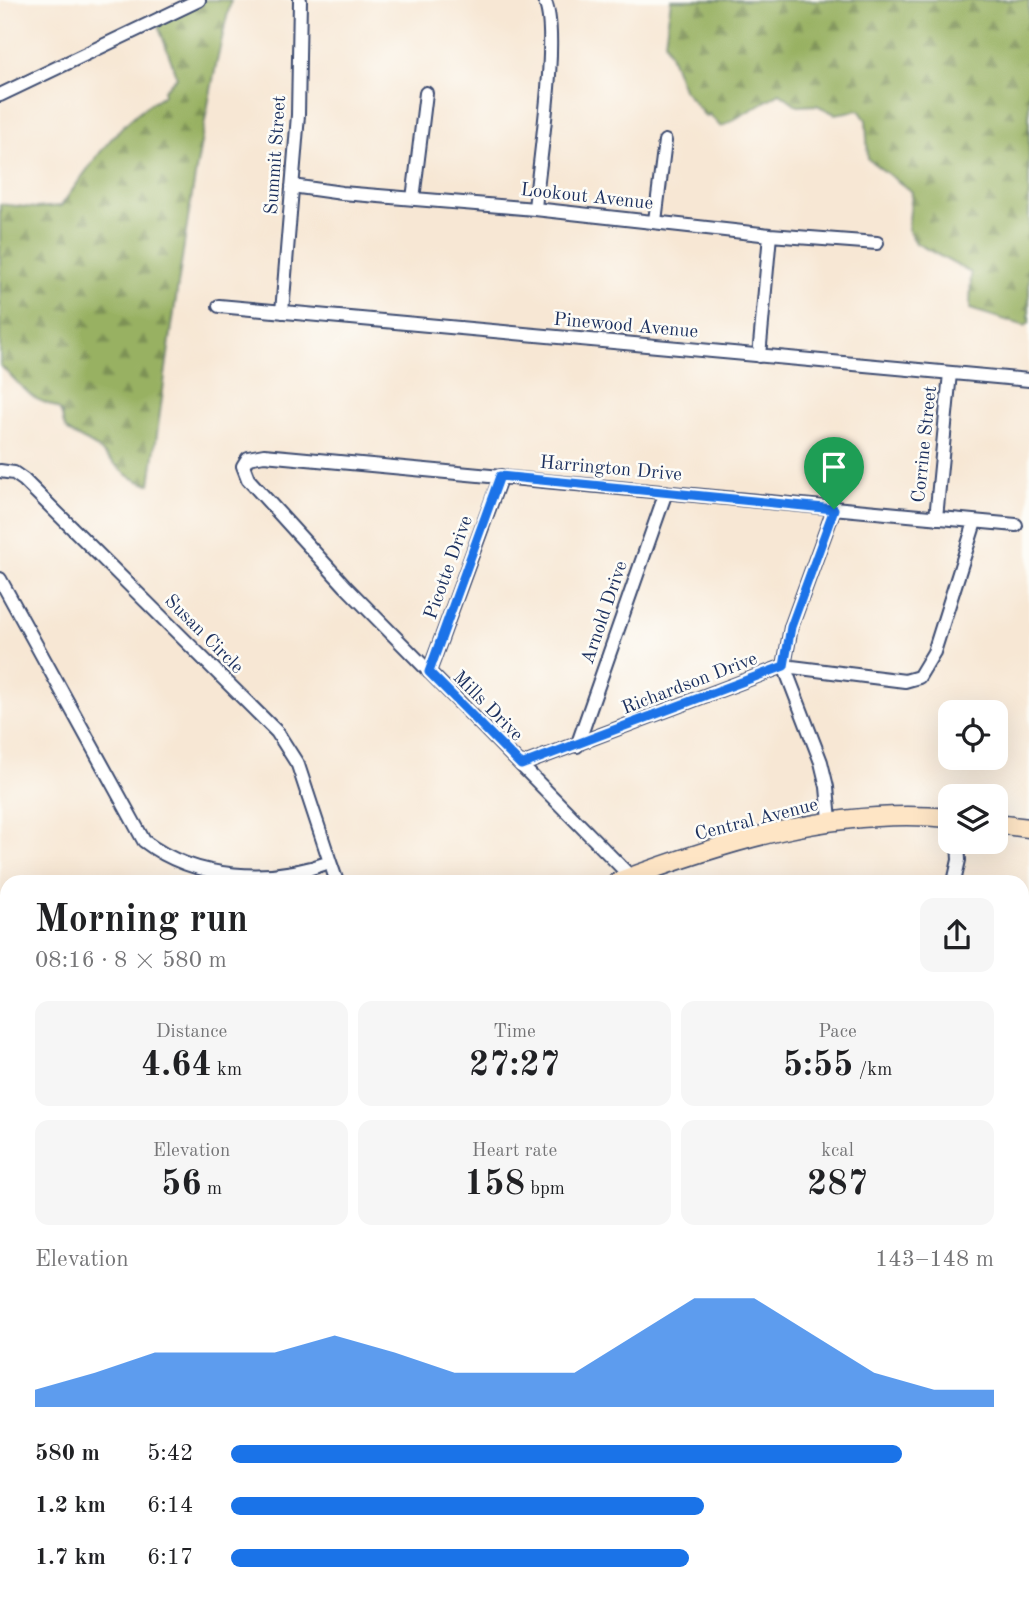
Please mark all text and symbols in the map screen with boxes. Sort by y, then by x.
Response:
street label: Summit Street [263,95,290,215]
street label: Lookout Avenue [519,181,654,214]
street label: Pinewood Avenue [553,311,699,342]
street label: Corrine Street [910,385,941,504]
pin [804,437,864,509]
icon: arrive [815,448,853,486]
street label: Harrington Drive [539,454,683,485]
street label: Picotte Drive [422,514,477,622]
street label: Arnold Drive [579,559,632,667]
street label: Susan Circle [160,592,246,678]
street label: Richardson Drive [620,650,760,719]
street label: Mills Drive [449,668,526,745]
map controls [938,700,1008,854]
button: locate [938,700,1008,770]
button: layers [938,784,1008,854]
street label: Central Avenue [693,796,820,845]
button: share [920,898,994,972]
text: Morning run [35,902,248,940]
text: 08:16 · 8 × 580 m [35,949,227,972]
text: Distance [156,1023,227,1042]
text: Time [493,1023,536,1042]
text: Pace [818,1023,857,1042]
text: 4.64 [141,1048,212,1083]
text: 27:27 [469,1048,560,1083]
text: 5:55 [783,1048,853,1083]
text: km [212,1061,242,1080]
text: /km [853,1061,892,1080]
text: Elevation [153,1142,230,1161]
text: Heart rate [472,1142,557,1161]
text: kcal [821,1142,854,1161]
text: 56 [161,1167,202,1202]
text: 158 [464,1167,525,1202]
text: 287 [807,1167,868,1202]
text: m [202,1180,222,1199]
text: bpm [525,1180,565,1199]
text: Elevation [35,1248,129,1271]
text: 143–148 m [875,1248,994,1271]
text: 580 m [35,1442,100,1465]
text: 5:42 [147,1442,193,1465]
text: 1.2 km [35,1494,106,1517]
text: 6:14 [147,1494,193,1517]
text: 1.7 km [35,1546,106,1569]
text: 6:17 [147,1546,193,1569]

